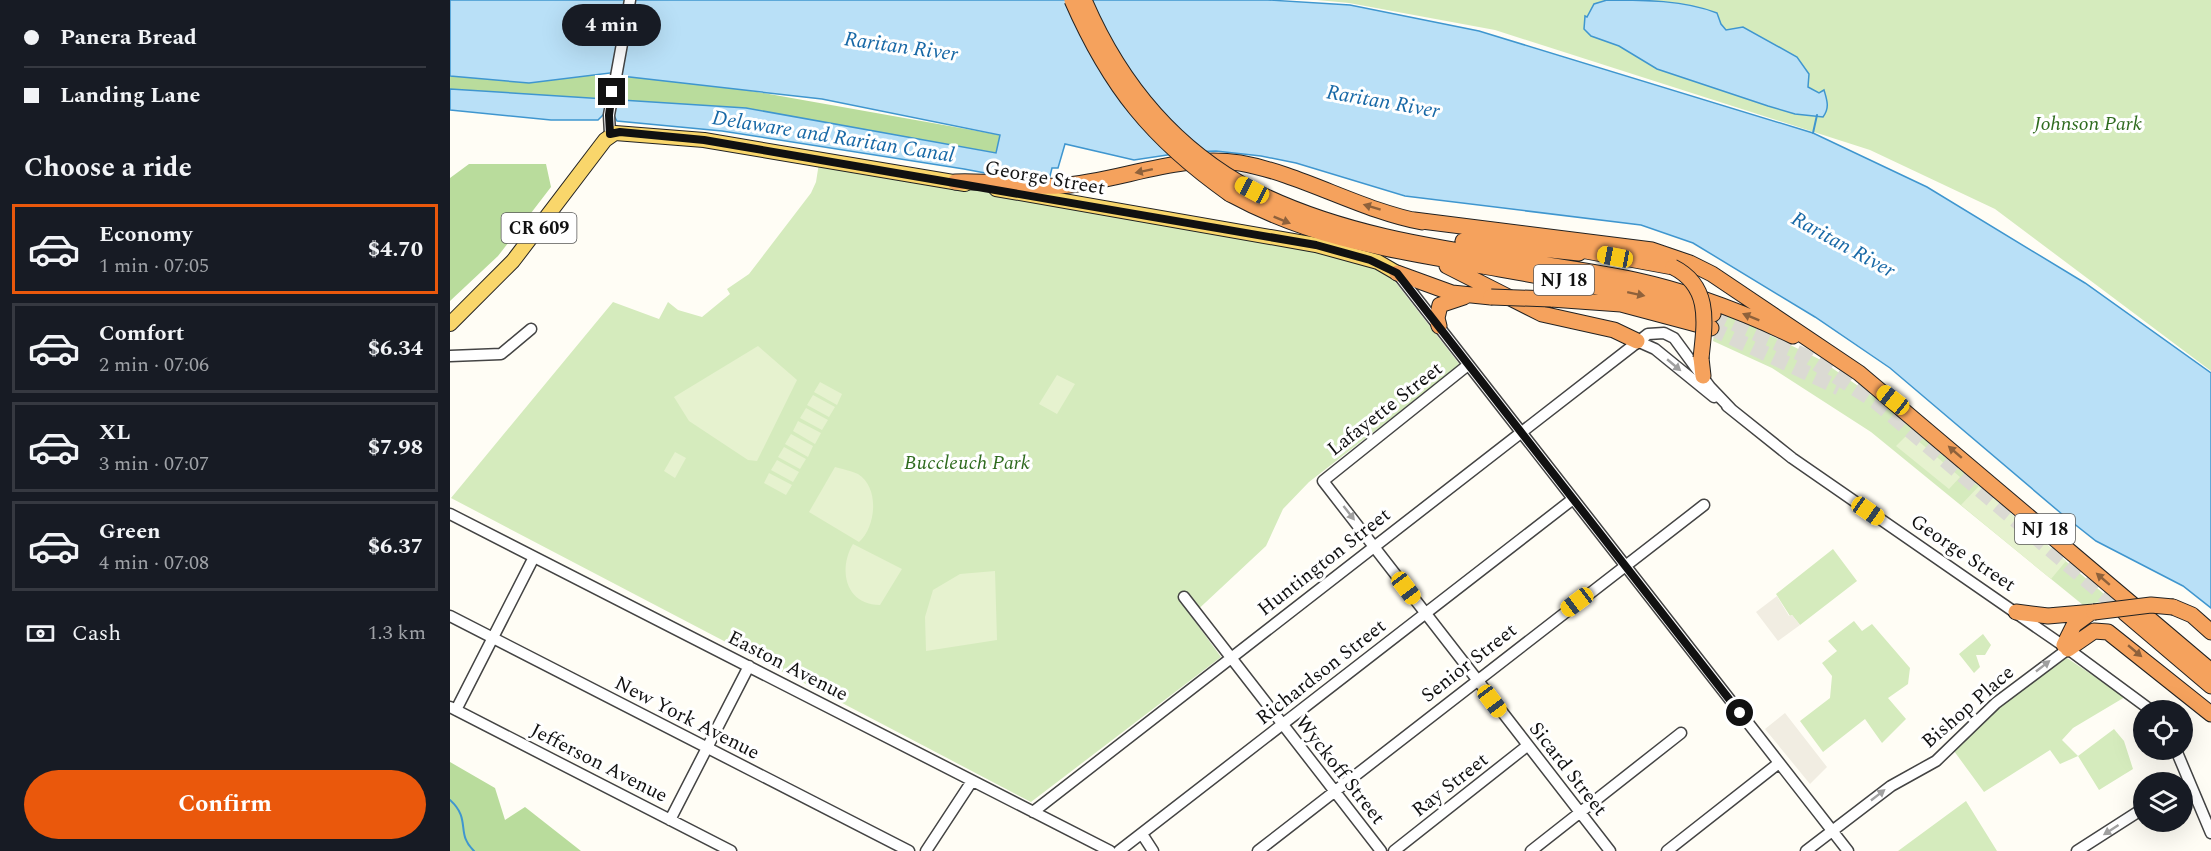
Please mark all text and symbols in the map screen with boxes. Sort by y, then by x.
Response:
callout: 4 min [562,5,662,47]
text: 4 min [585,10,638,40]
text: Panera Bread [60,21,197,54]
water label: Raritan River [842,23,961,71]
water label: Raritan River [1324,76,1443,128]
route end [598,78,625,105]
text: Landing Lane [60,79,200,112]
water label: Delaware and Raritan Canal [710,102,957,172]
park label: Johnson Park [2032,109,2143,139]
text: Choose a ride [24,147,192,189]
street label: George Street [982,153,1108,203]
one-way arrow [1134,167,1153,176]
car [1232,174,1272,206]
one-way arrow [1363,202,1381,212]
water label: Raritan River [1785,203,1902,287]
road number: CR 609 [502,213,577,243]
one-way arrow [1273,216,1291,225]
text: Economy [99,218,192,251]
icon: car [27,222,81,276]
text: $4.70 [368,233,423,266]
car [1596,245,1634,269]
text: 1 min · 07:05 [99,251,209,281]
road number: NJ 18 [1534,265,1594,295]
one-way arrow [1627,290,1645,300]
one-way arrow [1742,311,1760,321]
text: Comfort [99,317,184,350]
icon: car [27,321,81,375]
text: $6.34 [368,332,423,365]
text: 2 min · 07:06 [99,350,209,380]
street label: Lafayette Street [1321,354,1449,464]
one-way arrow [1666,358,1681,371]
car [1873,382,1913,418]
text: XL [99,416,130,449]
icon: car [27,420,81,474]
text: $7.98 [368,431,423,464]
one-way arrow [1948,446,1963,459]
park label: Buccleuch Park [904,448,1031,478]
text: 3 min · 07:07 [99,449,209,479]
car [1848,493,1888,529]
street label: Huntington Street [1251,500,1397,624]
one-way arrow [1342,505,1355,521]
street label: George Street [1904,507,2022,599]
road number: NJ 18 [2015,514,2075,544]
text: Green [99,515,161,548]
icon: car [27,519,81,573]
text: $6.37 [368,530,423,563]
text: 4 min · 07:08 [99,548,209,578]
car [1388,568,1424,608]
one-way arrow [2095,572,2111,585]
car [1557,584,1597,620]
street label: Richardson Street [1249,612,1393,732]
street label: Senior Street [1415,616,1523,710]
icon: cash [24,617,57,650]
text: Cash [72,617,121,650]
text: 1.3 km [368,618,426,648]
street label: Easton Avenue [722,623,854,709]
one-way arrow [2127,645,2143,658]
street label: Bishop Place [1915,658,2021,756]
one-way arrow [2036,661,2051,673]
street label: New York Avenue [609,668,765,768]
car [1474,681,1510,721]
route start [1726,699,1753,726]
map controls [2133,700,2193,832]
button: locate [2133,700,2193,760]
street label: Wyckoff Street [1288,709,1392,831]
street label: Jefferson Avenue [525,715,673,811]
street label: Sicard Street [1521,715,1615,823]
street label: Ray Street [1405,745,1495,825]
button: Confirm [24,770,426,839]
button: layers [2133,772,2193,832]
one-way arrow [1871,790,1886,802]
one-way arrow [2103,824,2119,835]

